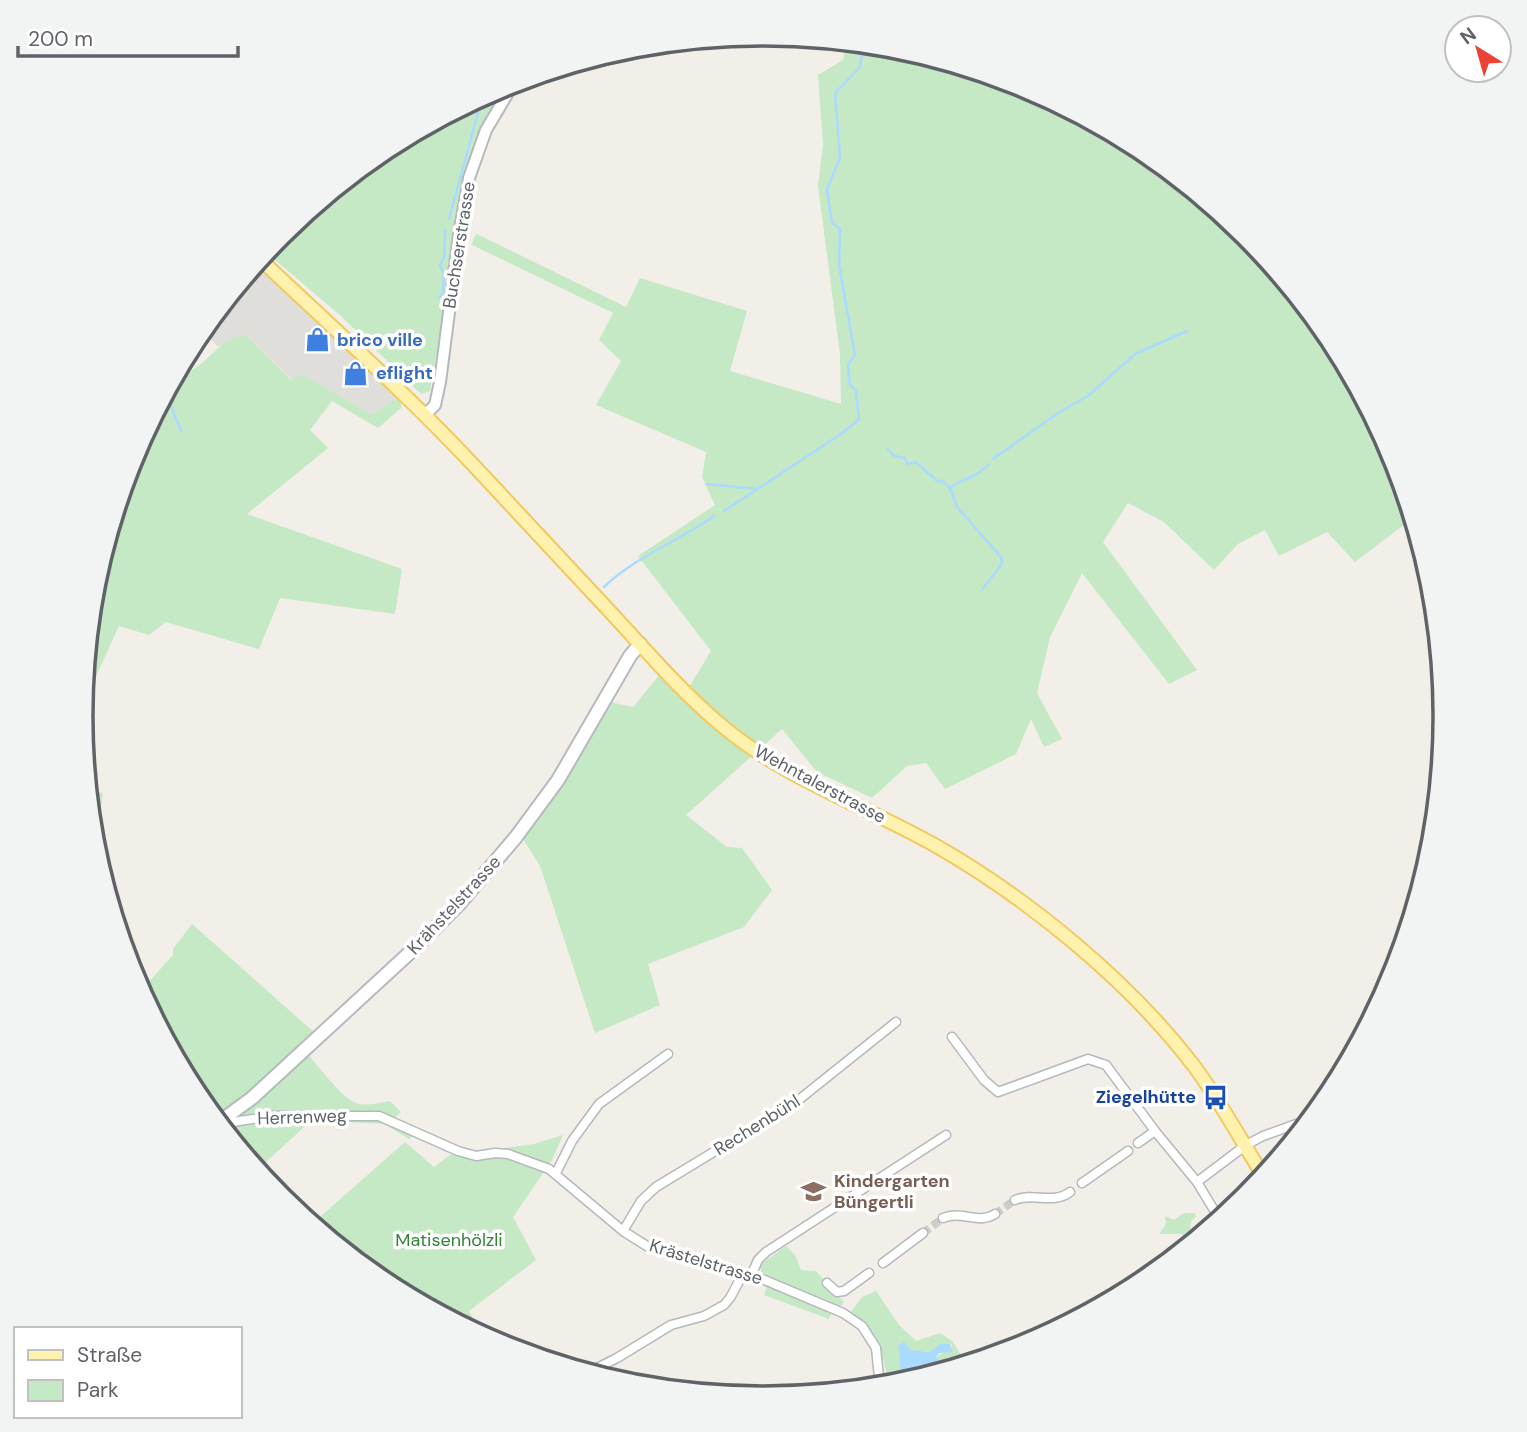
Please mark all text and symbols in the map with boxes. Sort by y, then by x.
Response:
scale bar [18,14,238,58]
north arrow [1443,14,1513,84]
text: N [1455,22,1481,50]
text: 200 m [28,25,93,53]
street label: Buchserstrasse [437,180,481,310]
shop icon: brico ville [303,326,331,354]
place label: brico ville [337,328,423,352]
shop icon: eflight [342,359,370,387]
place label: eflight [376,361,433,385]
street label: Wehntalerstrasse [750,739,890,829]
street label: Krähstelstrasse [402,850,506,960]
bus stop icon: Ziegelhütte [1202,1083,1230,1111]
place label: Ziegelhütte [1096,1085,1196,1109]
street label: Rechenbühl [709,1089,805,1161]
street label: Herrenweg [257,1103,347,1131]
place label: Kindergarten Büngertli [834,1169,950,1214]
school or university icon: Kindergarten Büngertli [800,1177,828,1205]
park label: Matisenhölzli [395,1228,503,1252]
street label: Krästelstrasse [647,1233,765,1291]
legend [14,1327,242,1418]
text: Straße [77,1341,142,1369]
text: Park [77,1376,119,1404]

